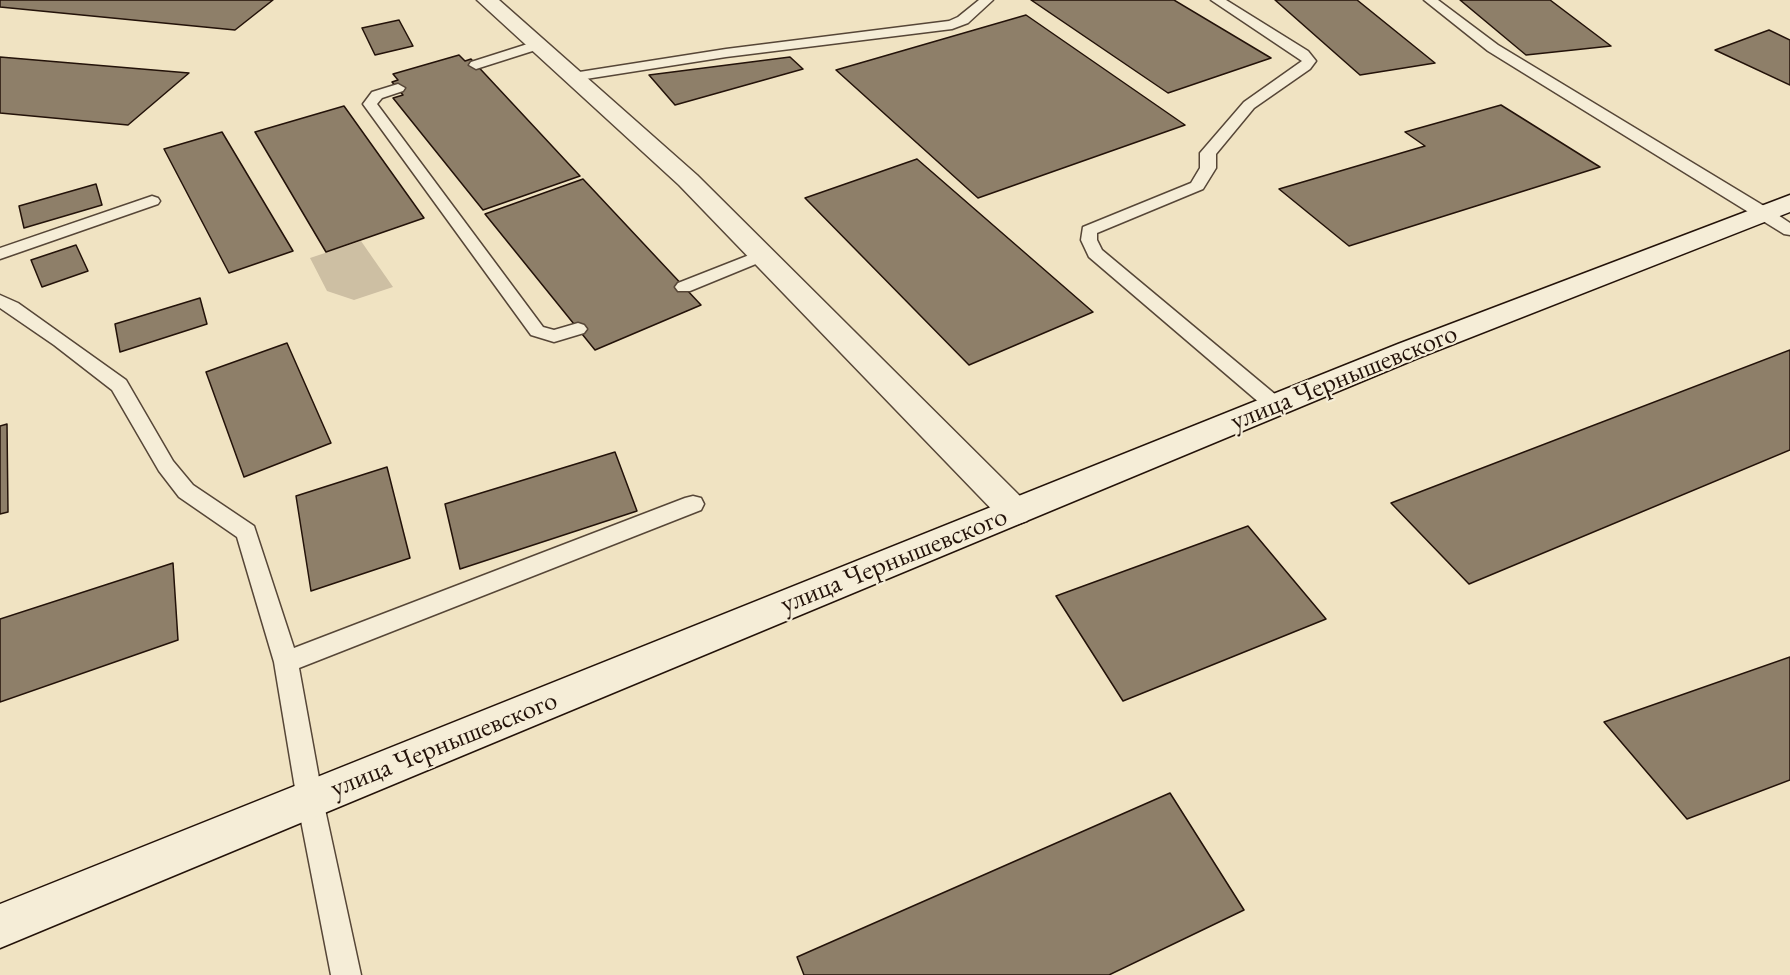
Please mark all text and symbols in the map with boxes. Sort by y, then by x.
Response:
street label: улица Чернышевского [1226,318,1462,438]
street label: улица Чернышевского [776,501,1012,621]
street label: улица Чернышевского [326,685,562,805]

